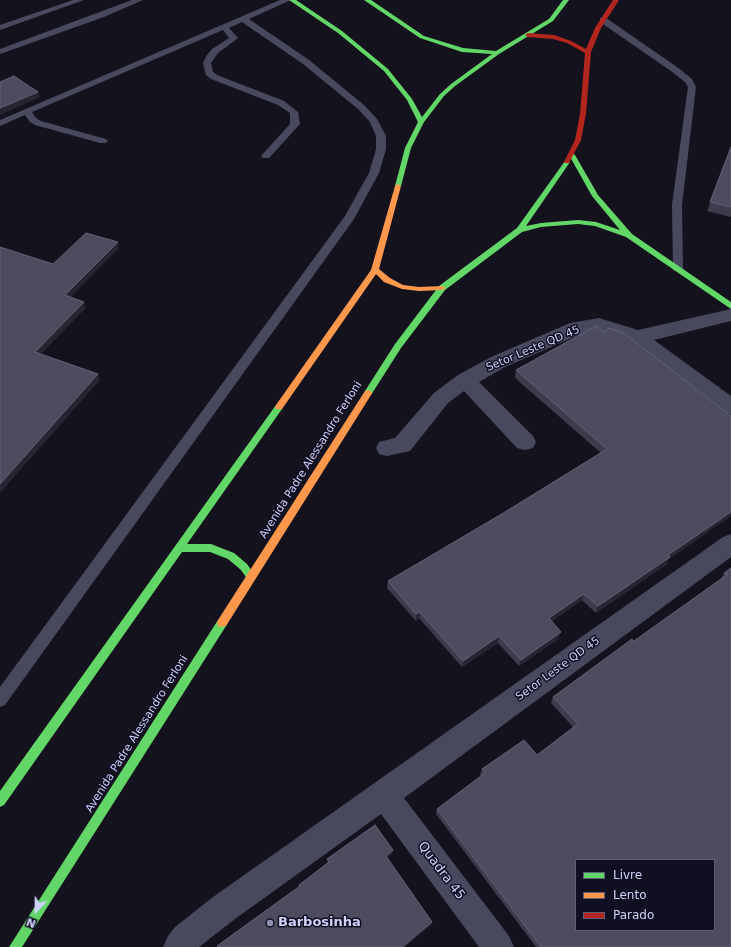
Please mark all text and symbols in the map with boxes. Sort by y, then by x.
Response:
street label: Setor Leste QD 45 [484,323,582,375]
street label: Avenida Padre Alessandro Ferloni [257,379,365,541]
street label: Setor Leste QD 45 [513,634,603,704]
street label: Avenida Padre Alessandro Ferloni [83,653,191,815]
street label: Quadra 45 [414,839,468,903]
legend [575,859,715,931]
text: Livre [613,868,642,882]
text: Lento [613,888,647,902]
north arrow [16,891,56,931]
text: Parado [613,908,654,922]
text: N [25,915,38,930]
place label: Barbosinha [278,915,361,931]
marker: Barbosinha [265,918,275,928]

